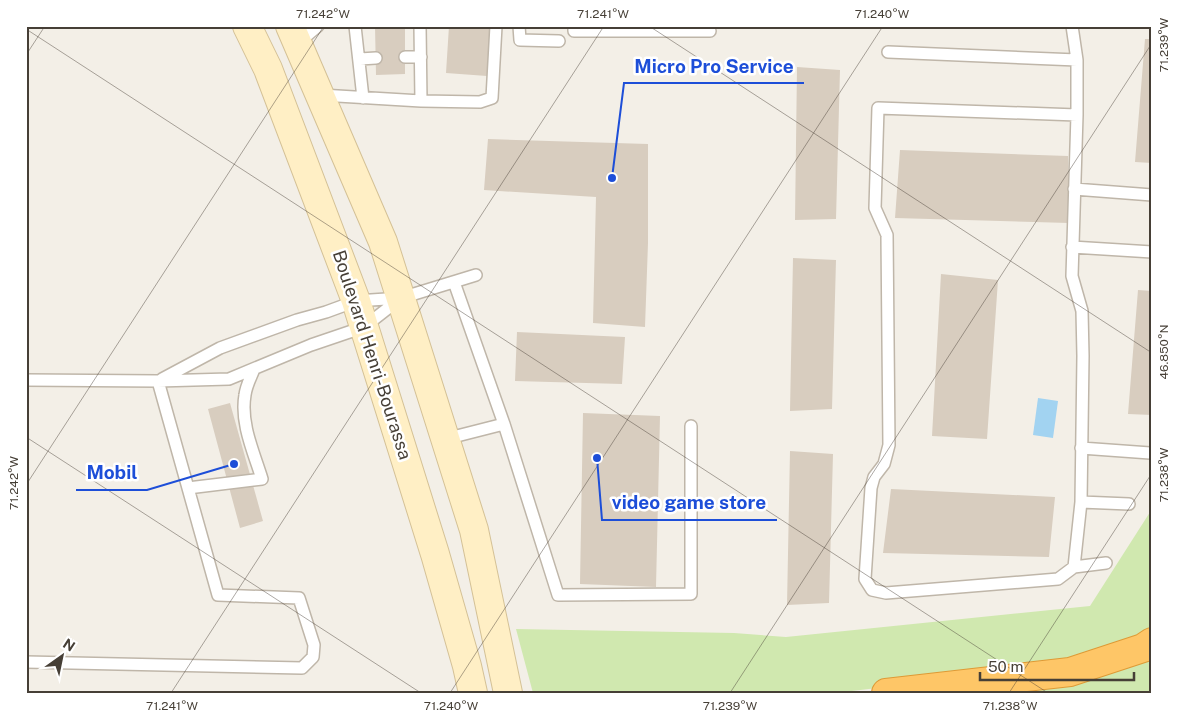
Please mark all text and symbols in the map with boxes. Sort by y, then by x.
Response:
text: 71.242°W [296,7,351,21]
text: 71.241°W [577,7,629,21]
text: 71.240°W [855,7,910,21]
text: 71.239°W [1157,17,1171,72]
callout: Micro Pro Service [624,49,804,83]
text: Micro Pro Service [634,55,794,77]
street label: Boulevard Henri-Bourassa [329,248,416,462]
text: 46.850°N [1157,324,1171,380]
text: 71.238°W [1157,447,1171,502]
text: 71.242°W [7,455,21,510]
callout: Mobil [76,456,147,490]
text: Mobil [86,461,138,483]
callout: video game store [602,486,777,520]
text: video game store [612,491,766,513]
north arrow [38,632,88,682]
text: N [60,635,78,655]
scale bar [980,649,1134,681]
text: 50 m [988,658,1023,675]
text: 71.241°W [146,699,198,713]
text: 71.240°W [424,699,479,713]
text: 71.239°W [703,699,758,713]
text: 71.238°W [983,699,1038,713]

